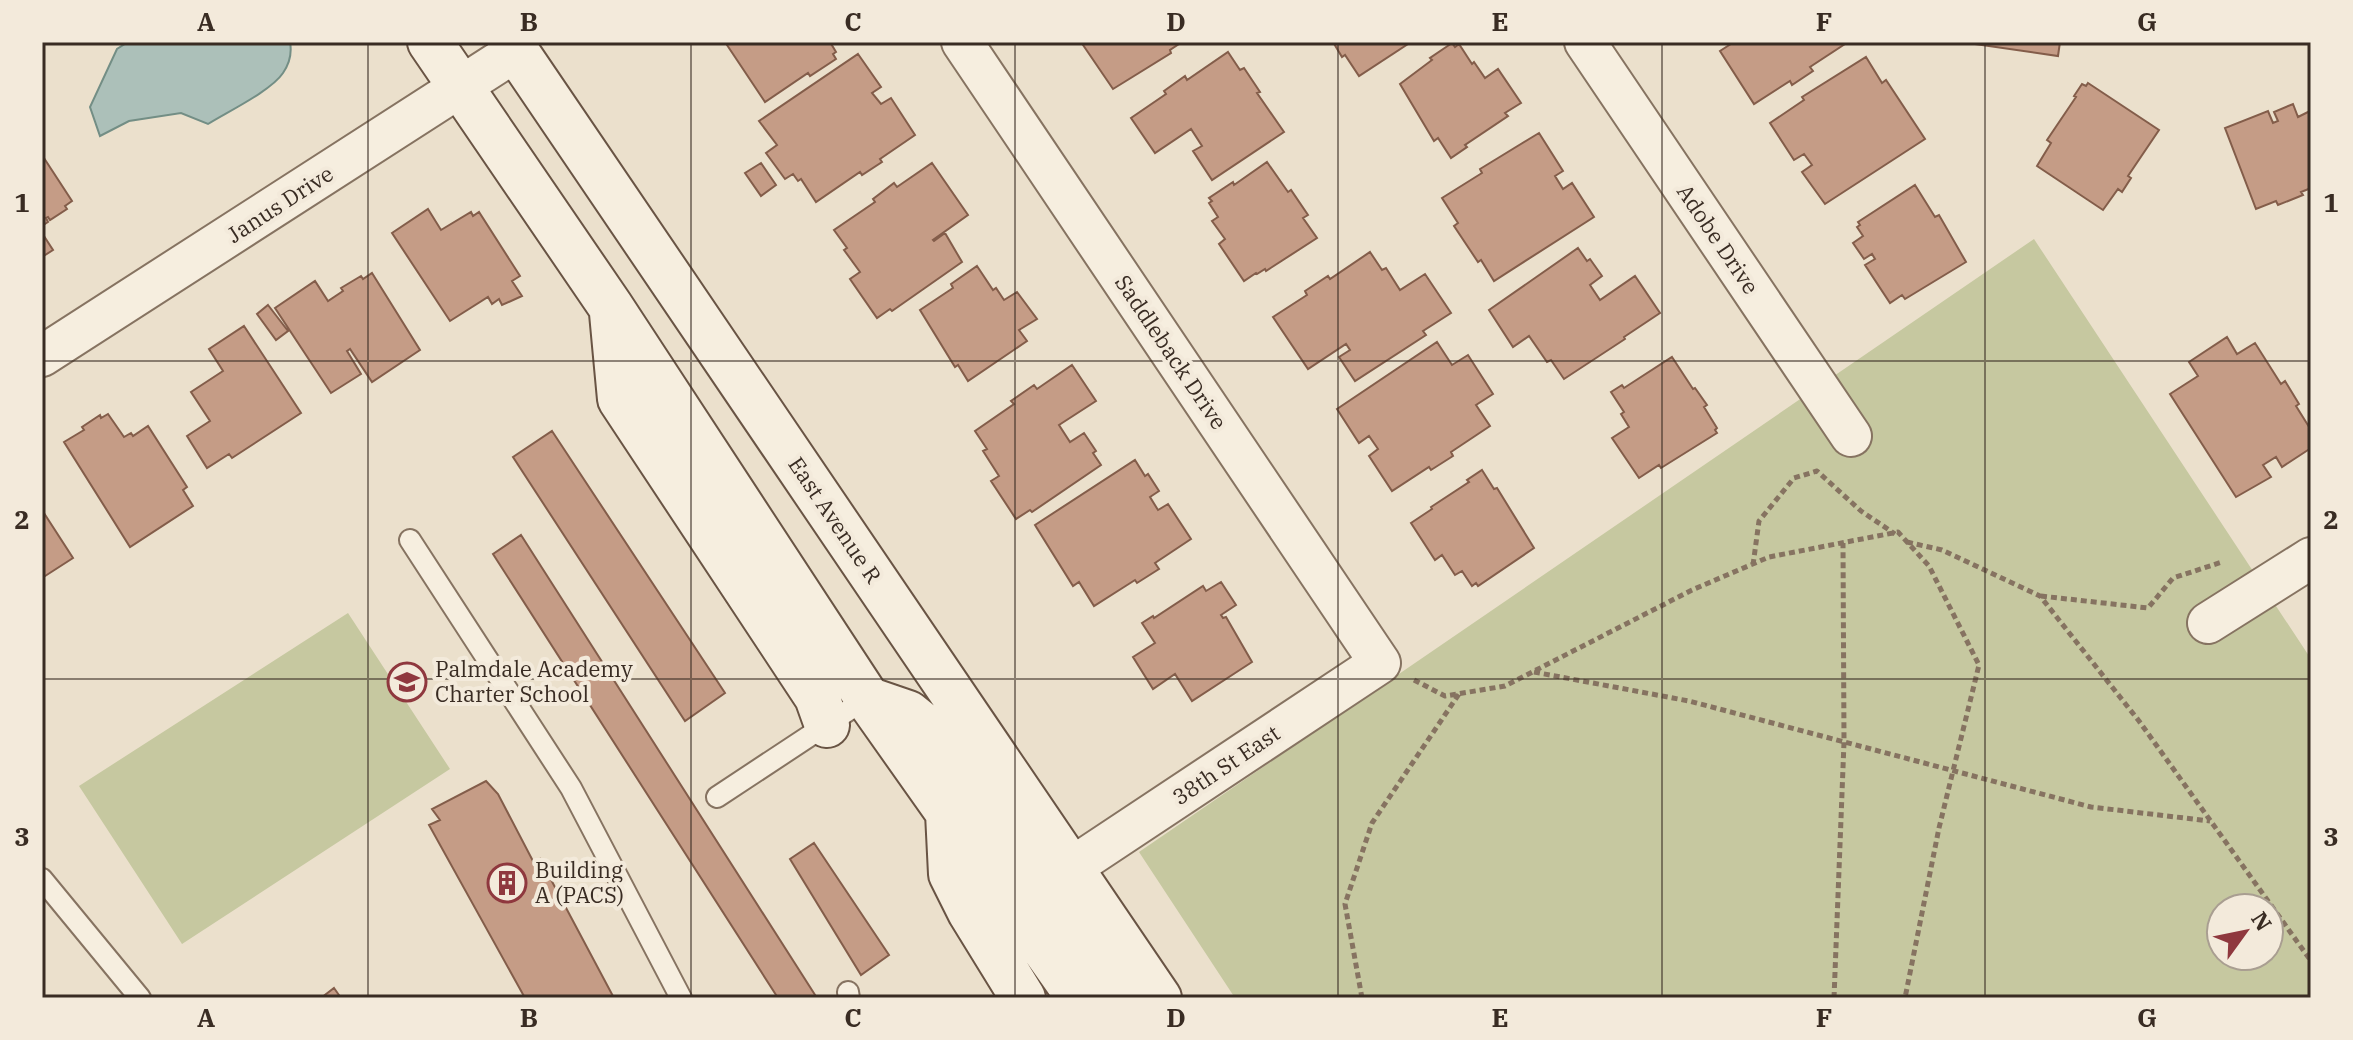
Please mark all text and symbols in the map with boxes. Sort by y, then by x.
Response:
text: A [197,4,215,38]
text: B [520,4,538,38]
text: C [844,4,862,38]
text: D [1166,4,1186,38]
text: E [1491,4,1509,38]
text: F [1816,4,1832,38]
text: G [2137,4,2157,38]
street label: Janus Drive [221,158,338,249]
street label: Adobe Drive [1671,178,1766,299]
text: 1 [14,185,30,219]
text: 1 [2323,185,2339,219]
street label: Saddleback Drive [1109,269,1234,435]
street label: East Avenue R [782,451,889,589]
text: 2 [14,502,30,536]
text: 2 [2323,502,2339,536]
place label: Palmdale Academy Charter School [435,654,633,708]
school or university icon: Palmdale Academy Charter School [386,661,428,703]
street label: 38th St East [1167,718,1285,811]
text: 3 [14,819,30,853]
text: 3 [2323,819,2339,853]
place label: Building A (PACS) [535,855,624,909]
building icon: Building A (PACS) [486,862,528,904]
north arrow [2205,892,2285,972]
text: N [2245,906,2279,936]
text: A [197,1000,215,1034]
text: B [520,1000,538,1034]
text: C [844,1000,862,1034]
text: D [1166,1000,1186,1034]
text: E [1491,1000,1509,1034]
text: F [1816,1000,1832,1034]
text: G [2137,1000,2157,1034]

